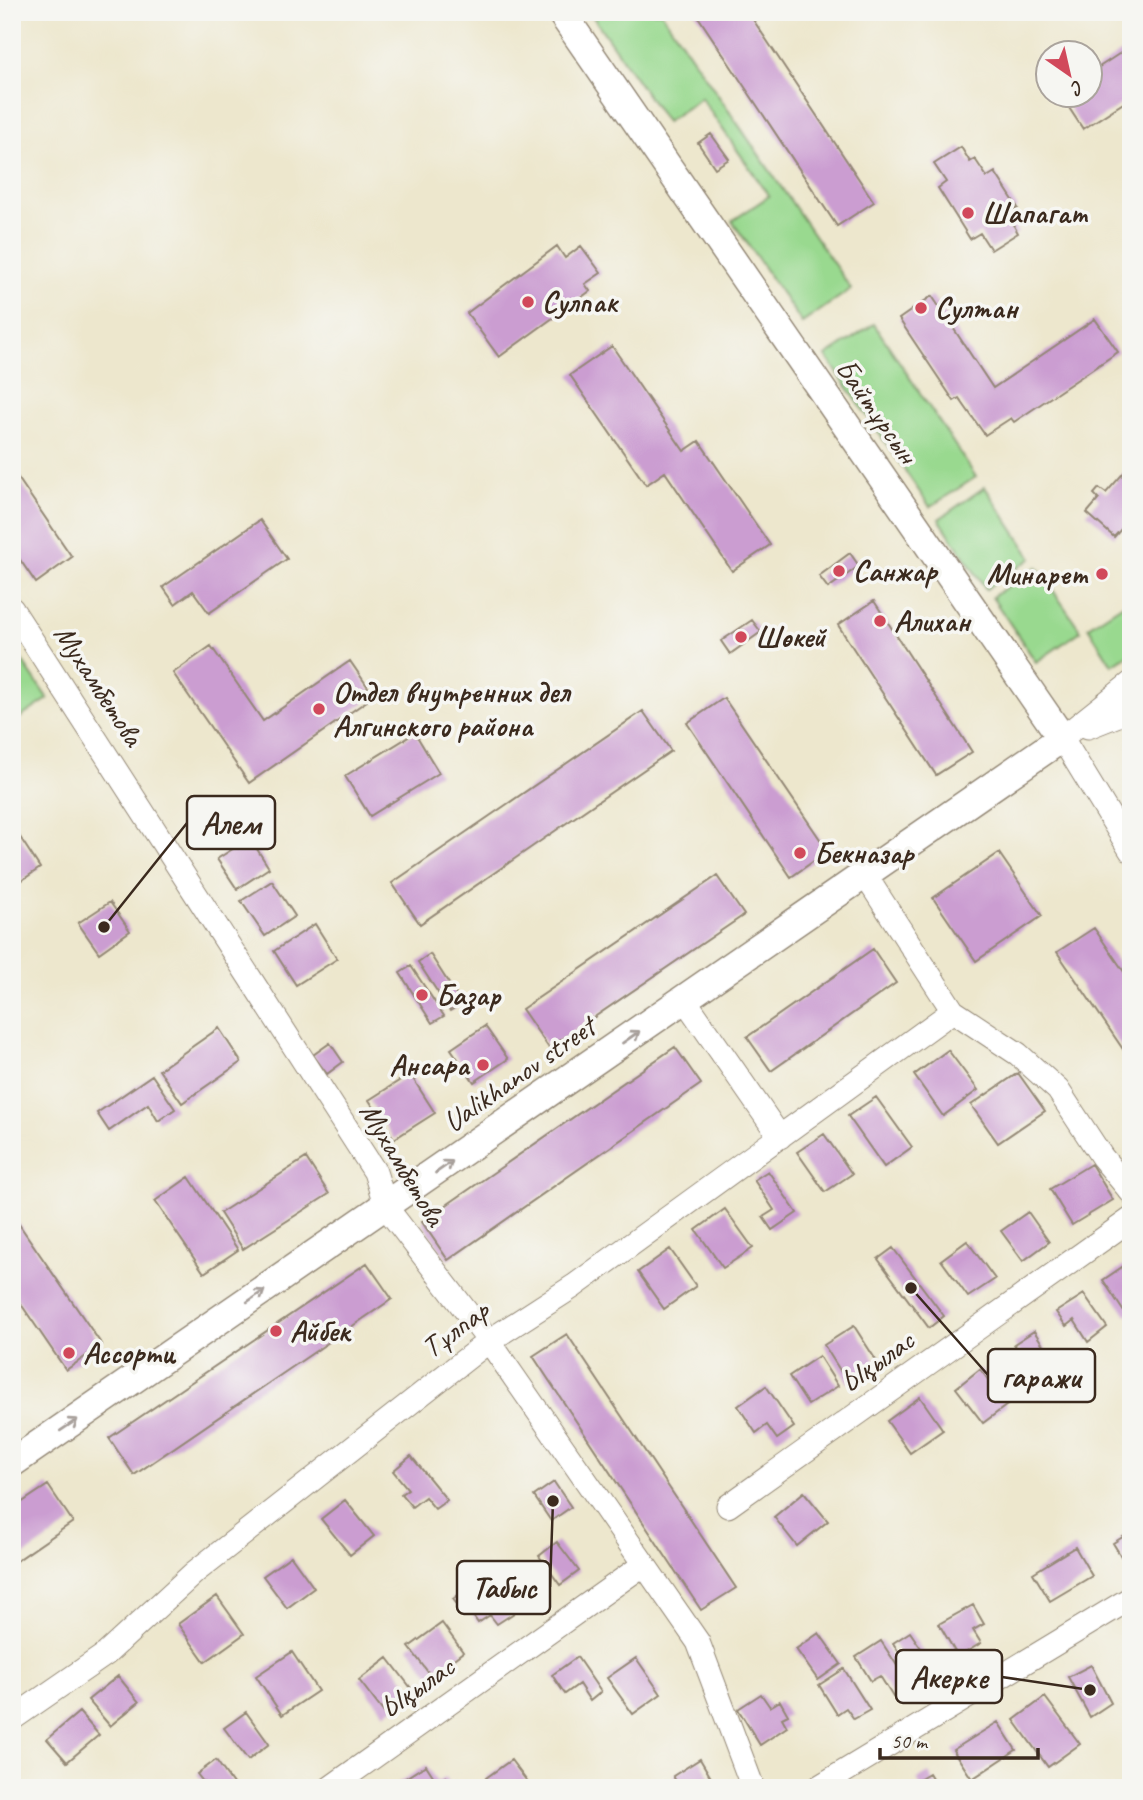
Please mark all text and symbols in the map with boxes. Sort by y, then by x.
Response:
north arrow [1034,38,1104,108]
text: С [1065,75,1089,101]
place label: Шапагат [982,194,1089,232]
marker: Шапагат [960,205,976,221]
place label: Сулпак [542,283,619,321]
place label: Султан [935,289,1020,327]
marker: Сулпак [520,294,536,310]
marker: Султан [913,300,929,316]
street label: Байтұрсын [827,351,928,472]
place label: Санжар [853,552,939,590]
place label: Минарет [987,555,1089,593]
marker: Санжар [831,563,847,579]
marker: Минарет [1094,566,1110,582]
place label: Алихан [894,602,972,640]
marker: Алихан [872,613,888,629]
street label: Мухамбетова [46,617,153,755]
place label: Шөкей [755,618,827,656]
marker: Шөкей [733,629,749,645]
place label: Отдел внутренних дел Алгинского района [333,673,571,745]
marker: Отдел внутренних дел Алгинского района [311,701,327,717]
callout: Алем [187,796,275,849]
text: Алем [201,803,264,844]
place label: Бекназар [814,834,916,872]
marker: Бекназар [792,845,808,861]
place label: Базар [436,976,502,1015]
marker: Базар [414,987,430,1003]
street label: Ualikhanov street [436,1005,606,1140]
one-way arrow [621,1030,640,1044]
place label: Ансара [390,1046,471,1084]
marker: Ансара [475,1057,491,1073]
street label: Мухамбетова [351,1095,456,1234]
one-way arrow [434,1160,453,1174]
one-way arrow [246,1289,265,1303]
street label: Тұлпар [414,1291,498,1366]
place label: Айбек [290,1312,352,1350]
street label: Ықылас [833,1321,922,1400]
marker: Айбек [268,1323,284,1339]
place label: Ассорти [83,1334,176,1372]
marker: Ассорти [61,1345,77,1361]
callout: гаражи [988,1349,1095,1402]
text: гаражи [1001,1356,1083,1397]
one-way arrow [58,1417,78,1431]
callout: Табыс [457,1561,550,1614]
text: Табыс [472,1567,539,1608]
street label: Ықылас [373,1647,463,1726]
callout: Акерке [896,1650,1002,1703]
text: Акерке [910,1657,990,1698]
scale bar [880,1716,1038,1760]
text: 50 m [891,1728,929,1754]

